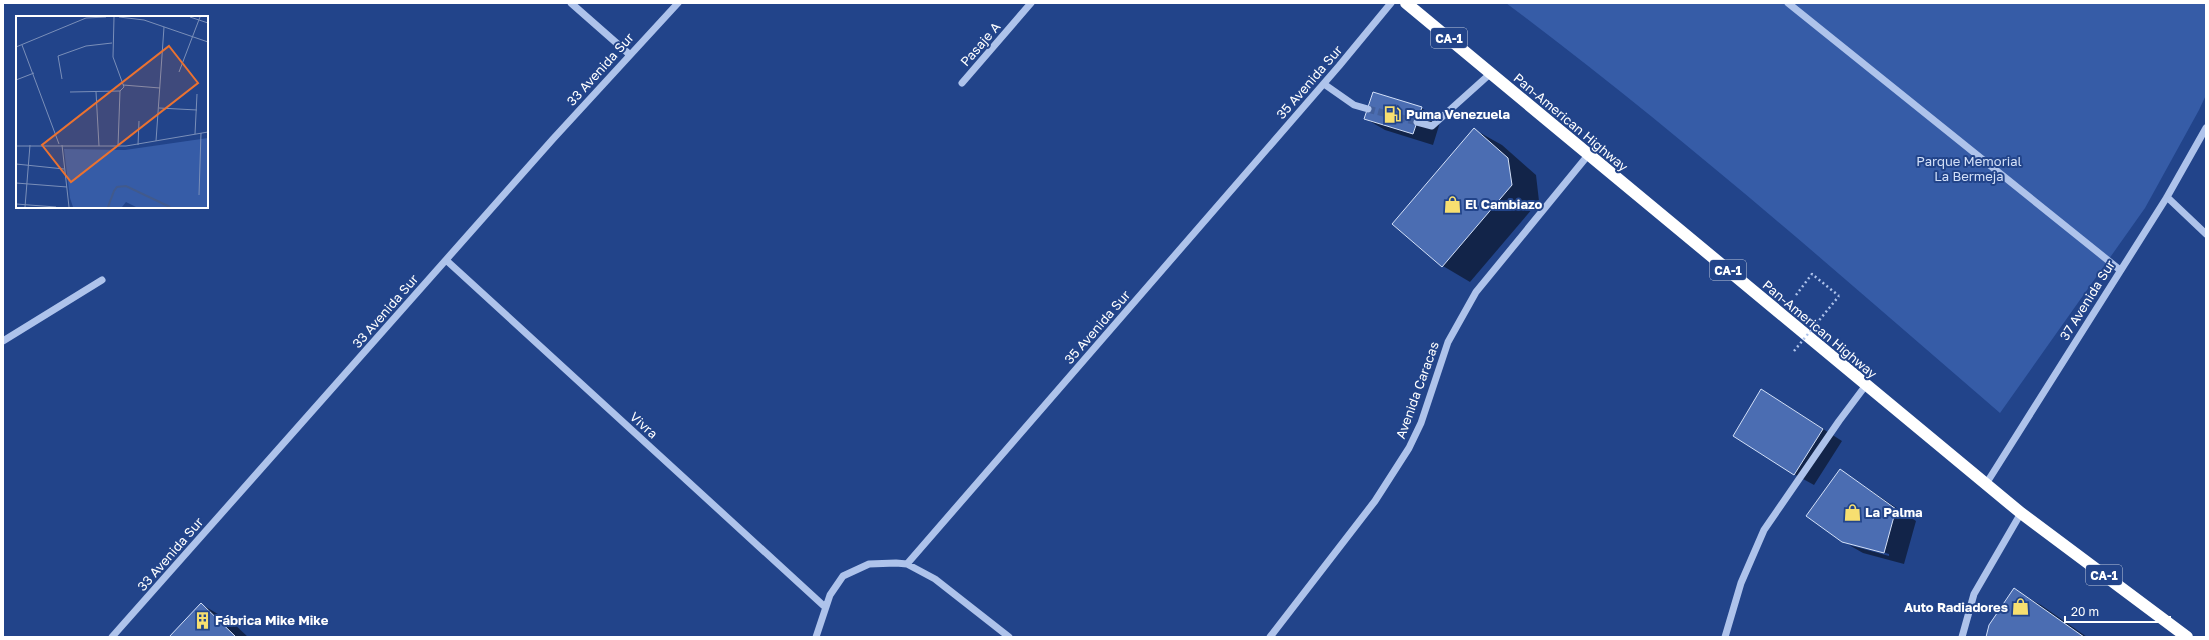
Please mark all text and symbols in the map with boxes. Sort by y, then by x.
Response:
inset map [16,16,208,208]
street label: Pasaje A [957,19,1004,69]
road number: CA-1 [1431,28,1467,48]
street label: 33 Avenida Sur [563,29,637,109]
street label: 35 Avenida Sur [1273,42,1345,122]
street label: Pan-American Highway [1511,69,1632,175]
fuel station icon: Puma Venezuela [1383,104,1403,124]
place label: Puma Venezuela [1406,106,1511,122]
park label: Parque Memorial La Bermeja [1916,153,2022,184]
shop icon: El Cambiazo [1442,194,1462,214]
place label: El Cambiazo [1465,196,1543,212]
street label: 37 Avenida Sur [2056,257,2118,343]
road number: CA-1 [1710,260,1746,280]
street label: 33 Avenida Sur [349,271,421,351]
street label: Pan-American Highway [1760,276,1881,382]
street label: 35 Avenida Sur [1061,287,1133,367]
street label: Avenida Caracas [1392,339,1442,441]
street label: Vivra [627,408,661,442]
shop icon: La Palma [1842,502,1862,522]
place label: La Palma [1865,504,1923,520]
street label: 33 Avenida Sur [134,514,206,594]
road number: CA-1 [2086,565,2122,585]
shop icon: Auto Radiadores [2011,597,2031,617]
scale bar [2065,598,2170,624]
place label: Auto Radiadores [1904,599,2008,615]
text: 20 m [2071,604,2099,619]
building icon: Fábrica Mike Mike [192,610,212,630]
place label: Fábrica Mike Mike [215,612,329,628]

